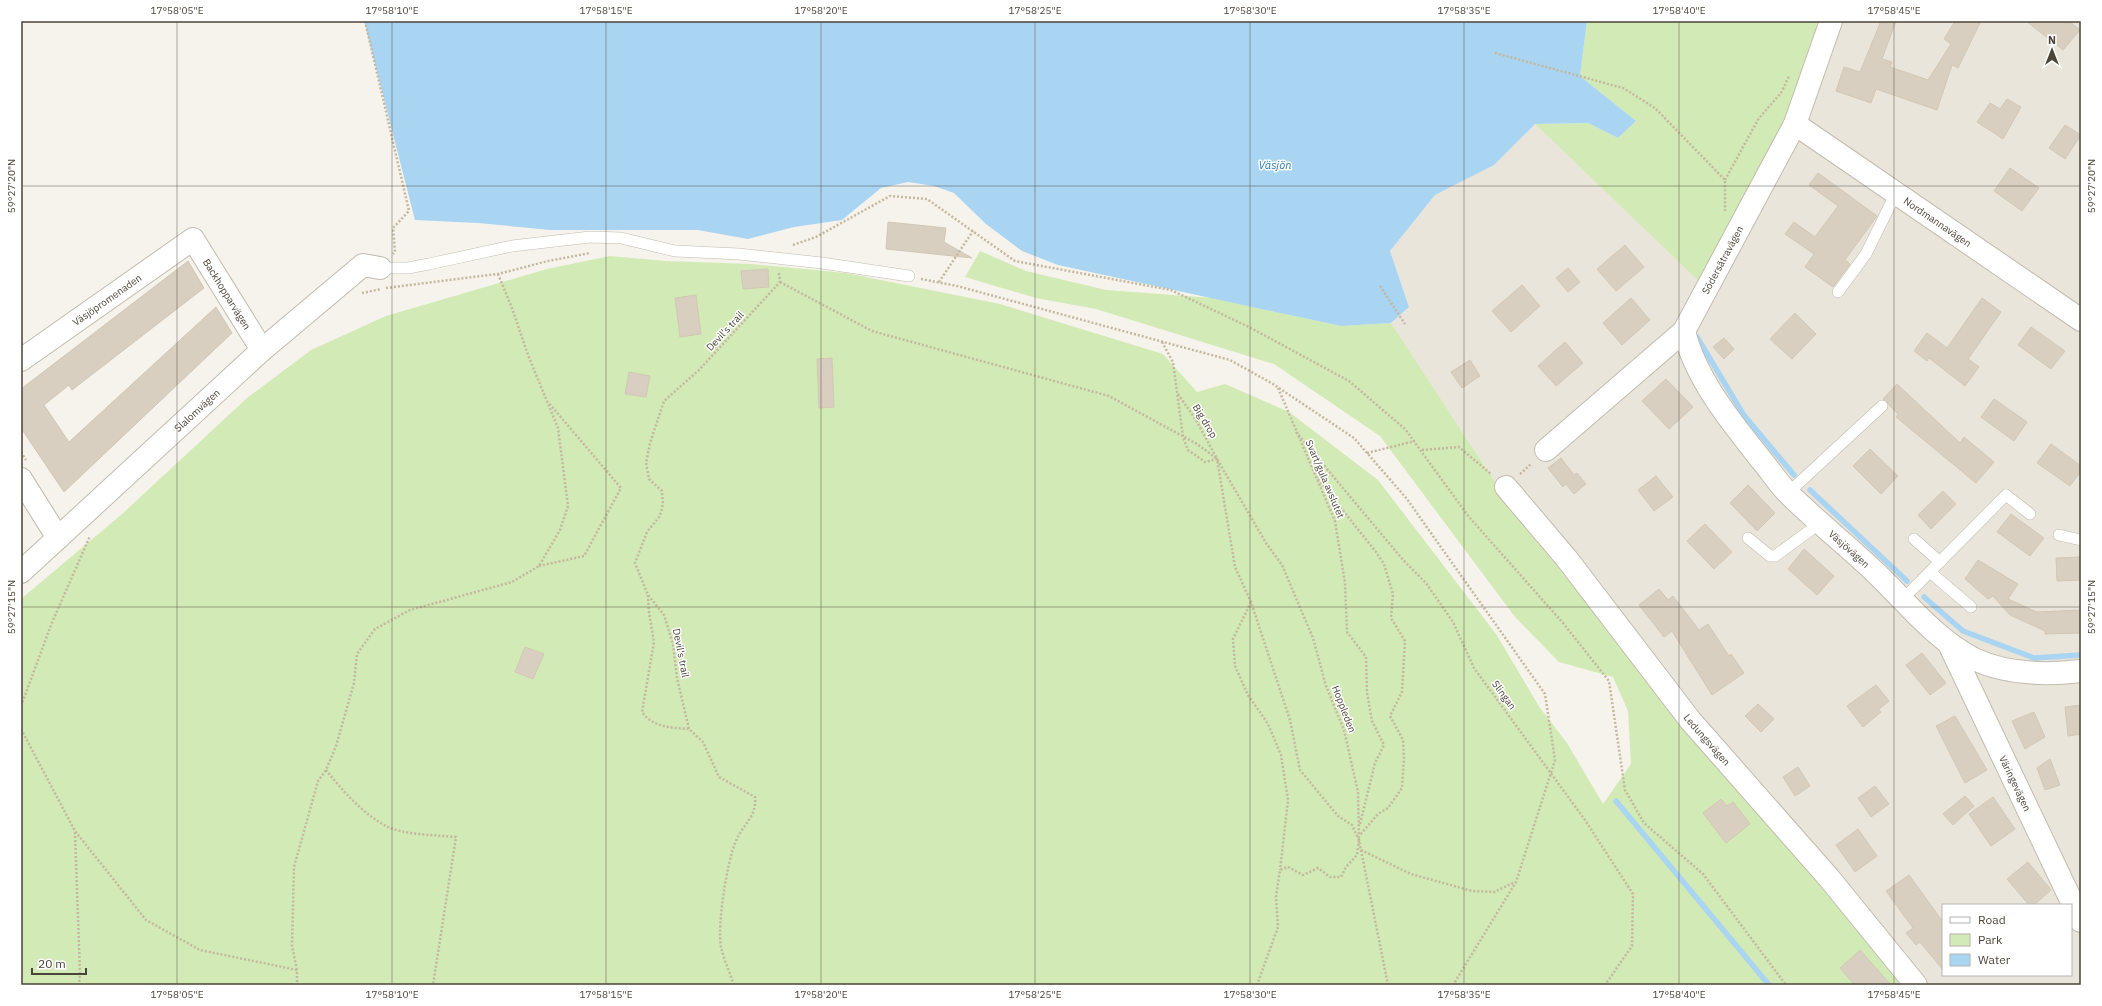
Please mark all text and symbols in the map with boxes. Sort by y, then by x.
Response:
text: 17°58'05"E [150,4,204,17]
text: 17°58'10"E [365,4,419,17]
text: 17°58'15"E [579,4,633,17]
text: 17°58'20"E [794,4,848,17]
text: 17°58'25"E [1008,4,1062,17]
text: 17°58'30"E [1223,4,1277,17]
text: 17°58'35"E [1437,4,1491,17]
text: 17°58'40"E [1652,4,1706,17]
text: 17°58'45"E [1867,4,1921,17]
north arrow [2032,30,2072,70]
text: N [2048,33,2056,47]
water label: Väsjön [1259,158,1291,172]
text: 59°27'20"N [5,159,18,213]
text: 59°27'20"N [2085,159,2098,213]
street label: Nordmannavägen [1901,194,1974,250]
street label: Södersätravägen [1699,223,1746,296]
street label: Backhopparvägen [200,256,254,332]
street label: Väsjöpromenaden [70,271,144,328]
street label: Devil's trail [703,308,747,354]
street label: Slalomvägen [171,386,222,434]
street label: Big drop [1190,402,1220,441]
street label: Svart/gula avslutet [1303,438,1348,521]
street label: Väsjövägen [1826,527,1873,570]
text: 59°27'15"N [5,580,18,634]
text: 59°27'15"N [2085,580,2098,634]
street label: Devil's trail [670,627,692,679]
street label: Slingan [1489,678,1519,712]
street label: Hoppleden [1329,684,1359,734]
street label: Ledungsvägen [1681,711,1733,768]
street label: Väringevägen [1997,753,2034,813]
legend [1942,904,2072,976]
text: Road [1978,912,2006,927]
text: Park [1978,932,2003,947]
scale bar [32,950,86,976]
text: Water [1978,952,2011,967]
text: 20 m [38,956,66,971]
text: 17°58'05"E [150,988,204,1001]
text: 17°58'10"E [365,988,419,1001]
text: 17°58'15"E [579,988,633,1001]
text: 17°58'20"E [794,988,848,1001]
text: 17°58'25"E [1008,988,1062,1001]
text: 17°58'30"E [1223,988,1277,1001]
text: 17°58'35"E [1437,988,1491,1001]
text: 17°58'40"E [1652,988,1706,1001]
text: 17°58'45"E [1867,988,1921,1001]

